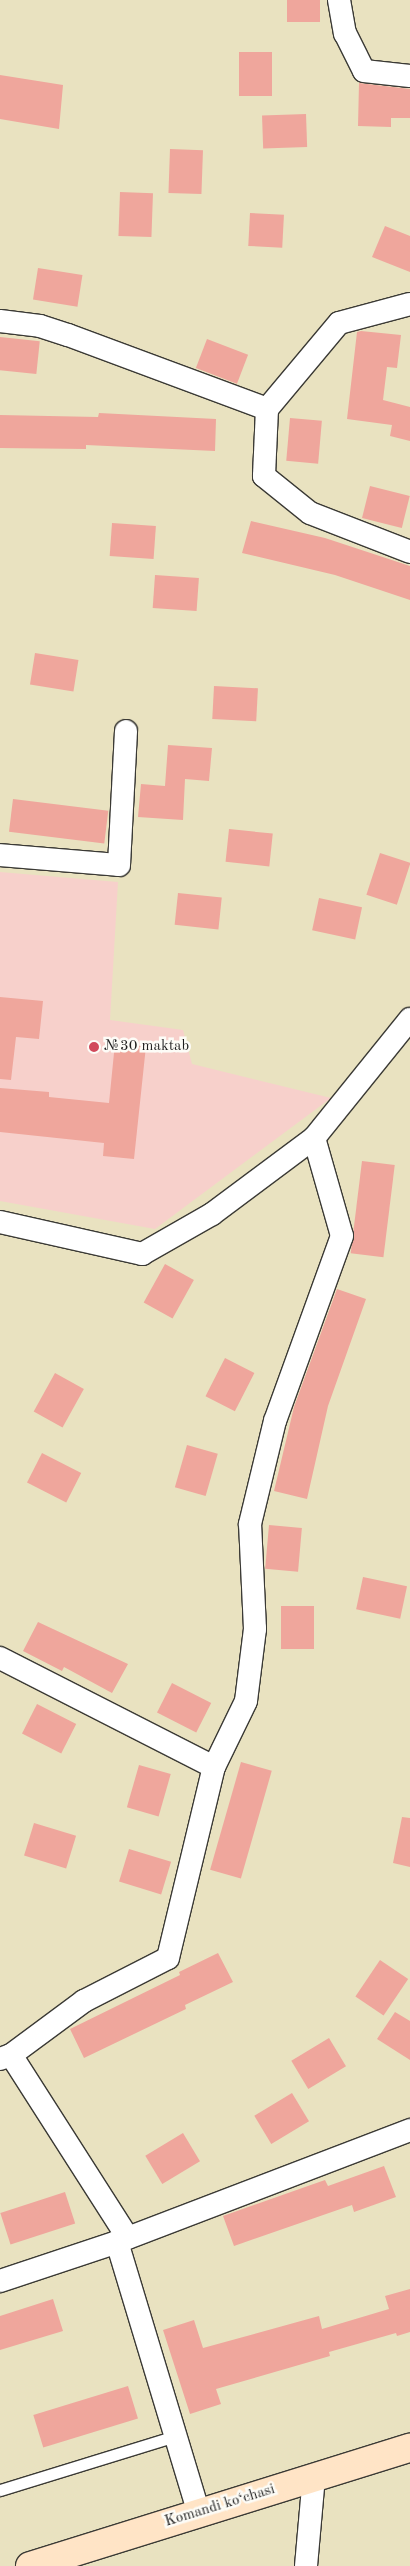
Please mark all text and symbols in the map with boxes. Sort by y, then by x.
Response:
place label: №30 maktab [104,1038,189,1056]
marker: №30 maktab [88,1041,100,1053]
street label: Komandi ko‘chasi [163,2481,277,2531]

